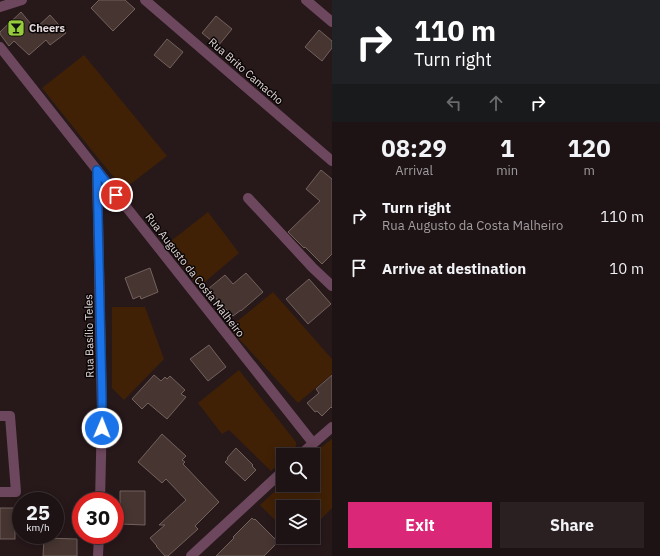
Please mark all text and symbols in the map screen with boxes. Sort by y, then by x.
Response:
text: 110 m [414,12,496,49]
icon: right [348,16,400,68]
bar icon: Cheers [6,18,26,38]
place label: Cheers [29,21,66,35]
street label: Rua Brito Camacho [206,35,286,107]
text: Turn right [414,48,492,71]
icon: left [443,92,465,114]
icon: ahead [485,92,507,114]
icon: right [527,92,549,114]
text: 08:29 [381,132,447,164]
text: 1 [500,132,514,164]
text: 120 [567,132,611,164]
text: Arrival [395,162,433,179]
text: min [496,162,518,179]
text: m [583,162,595,179]
pin [99,178,133,212]
icon: arrive [105,184,127,206]
text: Turn right [382,198,451,217]
icon: right [348,205,370,227]
text: 110 m [600,207,644,226]
street label: Rua Augusto da Costa Malheiro [142,210,248,340]
text: Rua Augusto da Costa Malheiro [382,217,563,234]
icon: arrive [348,257,370,279]
text: Arrive at destination [382,259,526,278]
text: 10 m [609,259,644,278]
street label: Rua Basílio Teles [81,294,97,378]
position arrow [81,407,123,449]
map controls [276,448,320,544]
button: search [276,448,320,492]
speed limit sign: 30 [72,492,124,544]
text: 25 [26,499,50,526]
button: layers [276,500,320,544]
button: Exit [348,502,492,548]
button: Share [500,502,644,548]
text: km/h [26,521,50,534]

